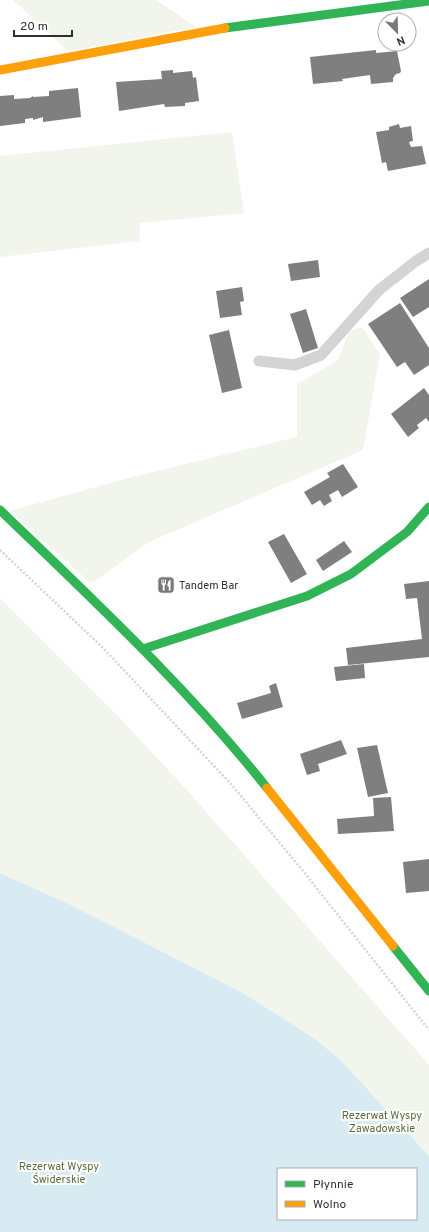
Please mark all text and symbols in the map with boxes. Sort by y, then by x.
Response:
scale bar [14,12,72,38]
north arrow [377,12,417,52]
text: 20 m [20,19,48,35]
text: N [394,32,407,48]
restaurant icon: Tandem Bar [156,575,176,595]
place label: Tandem Bar [179,579,239,593]
park label: Rezerwat Wyspy Zawadowskie [342,1109,422,1136]
park label: Rezerwat Wyspy Świderskie [19,1160,99,1187]
legend [277,1168,417,1220]
text: Płynnie [313,1177,353,1193]
text: Wolno [313,1197,347,1213]

